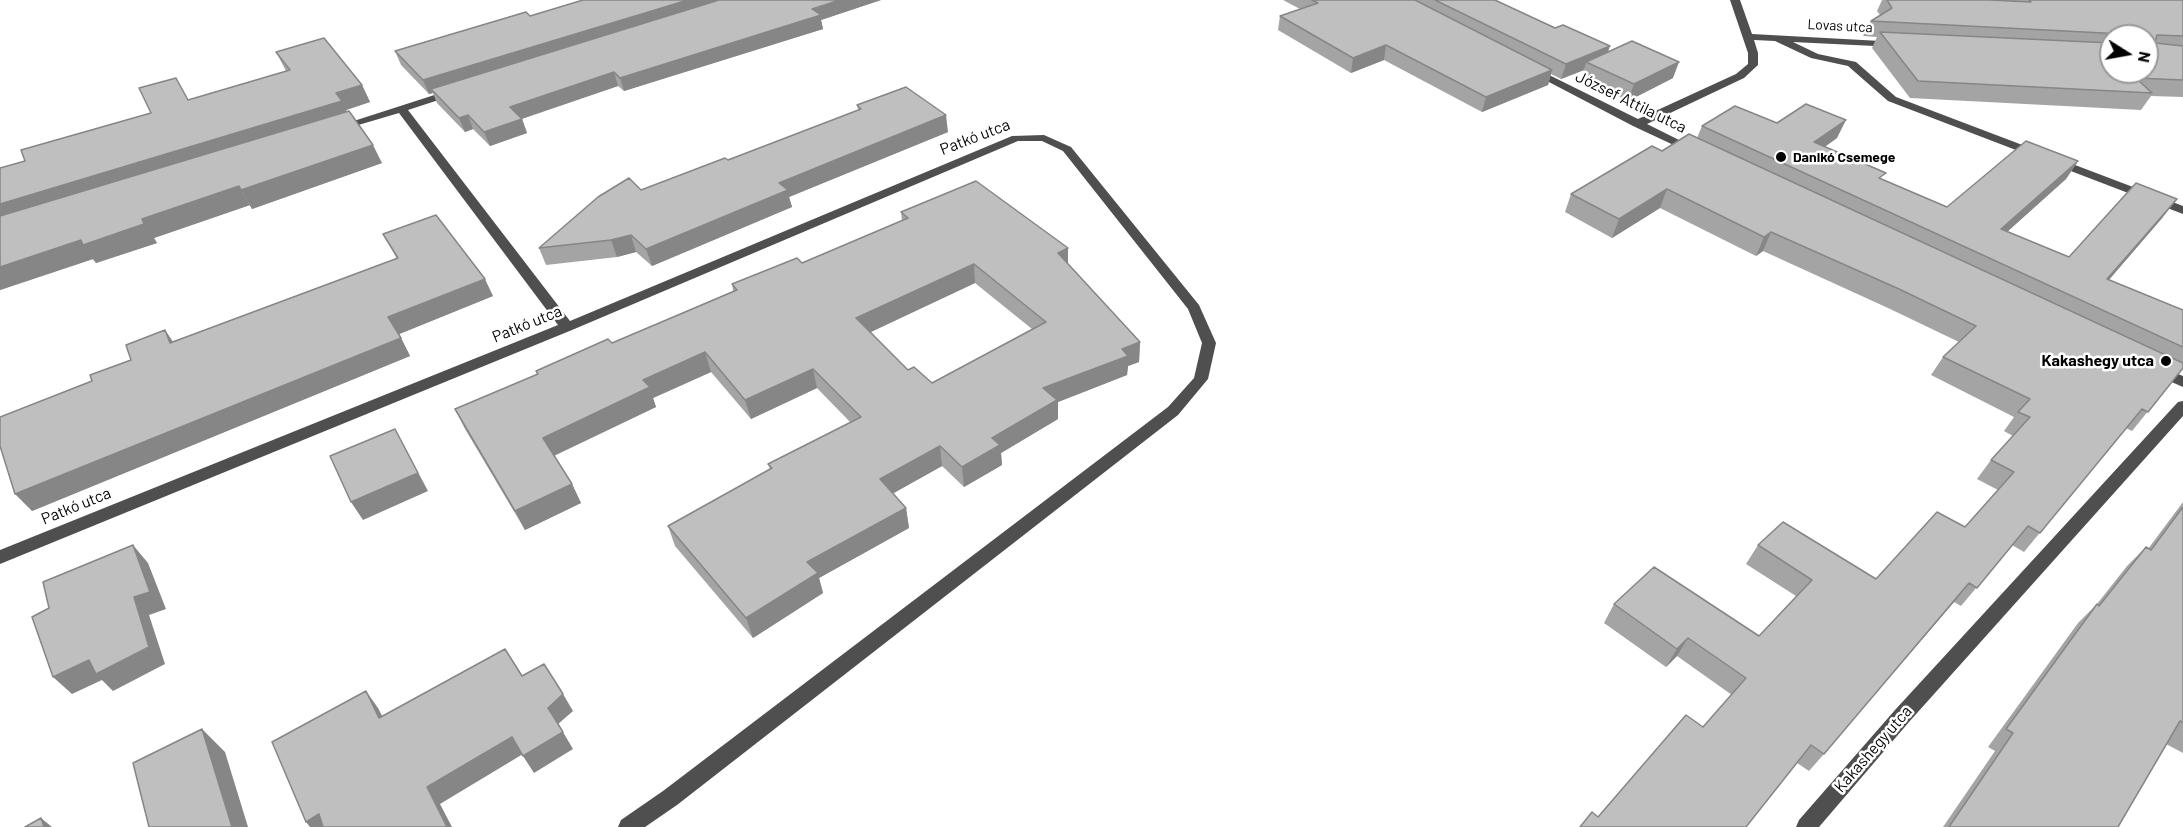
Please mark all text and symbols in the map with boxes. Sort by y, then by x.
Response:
street label: Lovas utca [1807,16,1873,36]
north arrow [2099,24,2159,84]
text: N [2135,50,2156,64]
street label: József Attila utca [1572,67,1690,137]
street label: Patkó utca [937,115,1013,159]
place label: Danikó Csemege [1793,149,1895,165]
marker: Danikó Csemege [1774,150,1788,164]
street label: Patkó utca [489,301,565,347]
place label: Kakashegy utca [2042,351,2154,371]
marker: Kakashegy utca [2159,354,2173,368]
street label: Patkó utca [38,483,114,529]
street label: Kakashegy utca [1830,702,1916,796]

